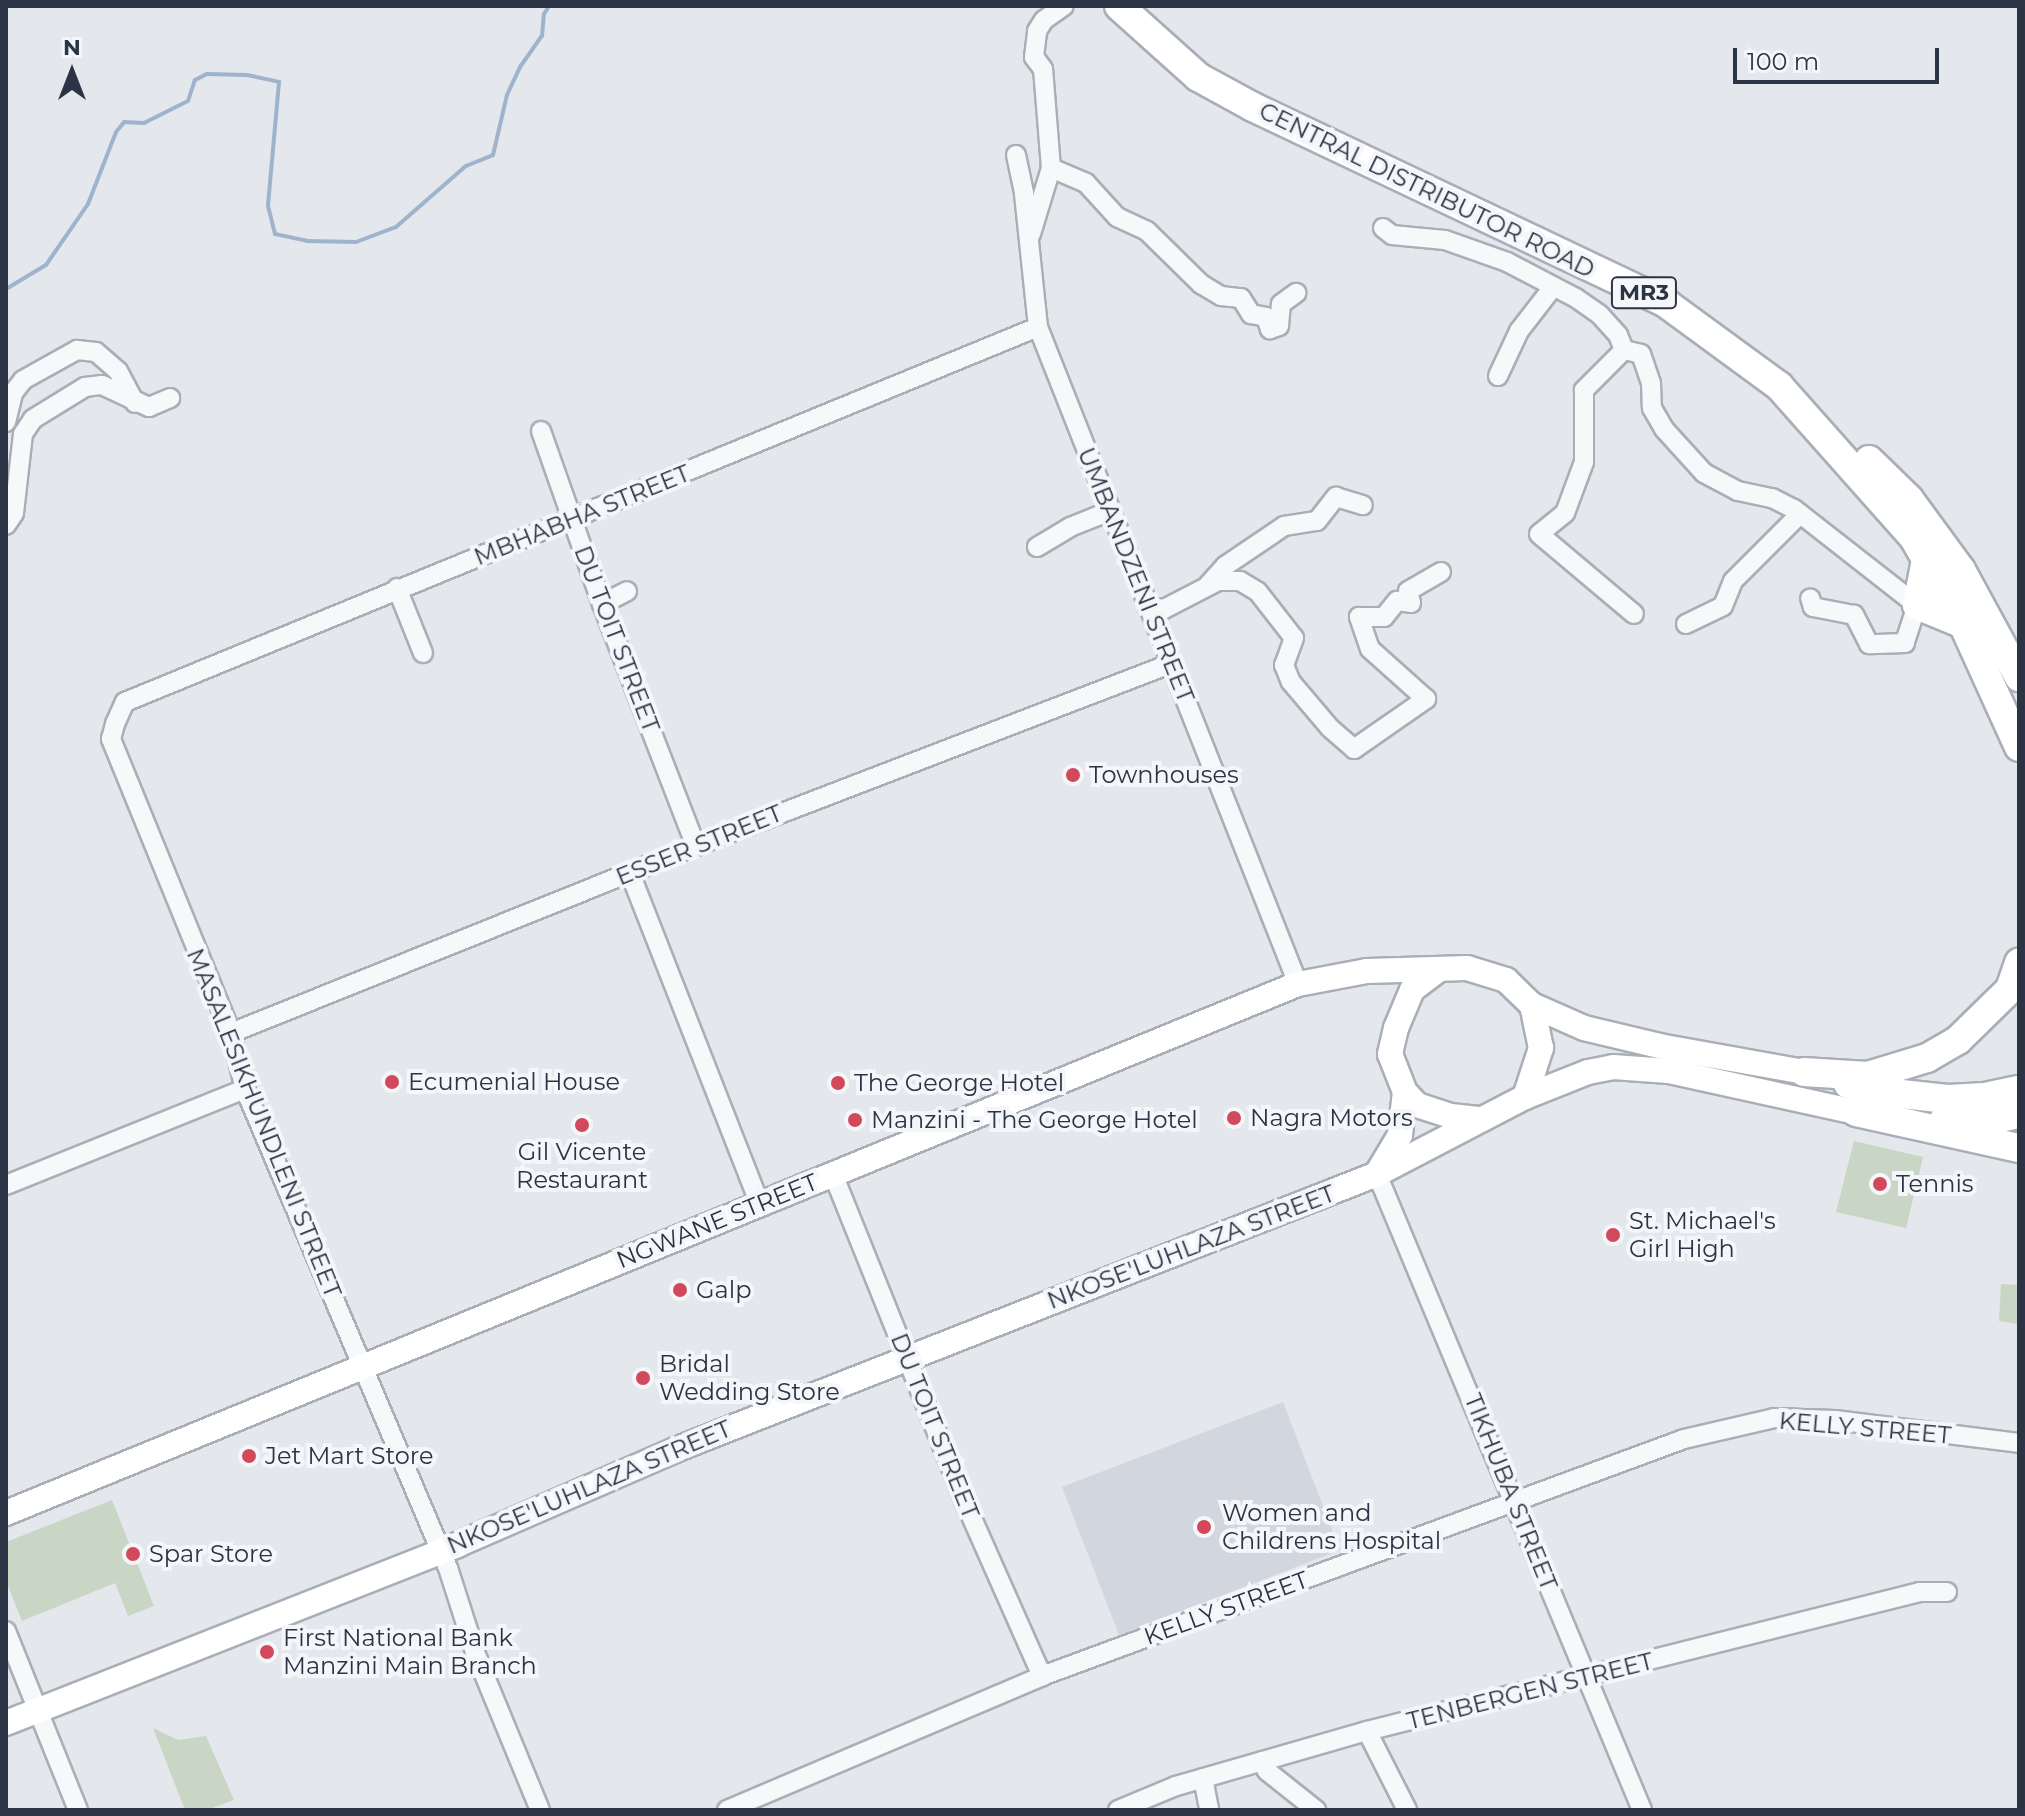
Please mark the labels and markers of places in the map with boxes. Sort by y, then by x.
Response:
place label: Townhouses [1089,761,1239,789]
marker: Townhouses [1064,766,1082,784]
place label: Ecumenial House [408,1068,620,1096]
place label: The George Hotel [854,1069,1064,1097]
marker: Ecumenial House [383,1073,401,1091]
marker: The George Hotel [829,1074,847,1092]
place label: Nagra Motors [1250,1104,1413,1132]
place label: Manzini - The George Hotel [871,1106,1198,1134]
marker: Nagra Motors [1225,1109,1243,1127]
marker: Manzini - The George Hotel [846,1111,864,1129]
marker: Gil Vicente Restaurant [573,1116,591,1134]
place label: Gil Vicente Restaurant [516,1138,648,1194]
place label: Tennis [1896,1170,1974,1198]
marker: Tennis [1871,1175,1889,1193]
place label: St. Michael's Girl High [1629,1207,1776,1263]
marker: St. Michael's Girl High [1604,1226,1622,1244]
place label: Galp [696,1276,751,1304]
marker: Galp [671,1281,689,1299]
place label: Bridal Wedding Store [659,1350,840,1406]
marker: Bridal Wedding Store [634,1369,652,1387]
place label: Jet Mart Store [265,1442,434,1470]
marker: Jet Mart Store [240,1447,258,1465]
place label: Women and Childrens Hospital [1222,1499,1441,1555]
marker: Women and Childrens Hospital [1193,1516,1215,1538]
place label: Spar Store [149,1540,273,1568]
marker: Spar Store [124,1545,142,1563]
place label: First National Bank Manzini Main Branch [283,1624,537,1680]
marker: First National Bank Manzini Main Branch [258,1643,276,1661]

